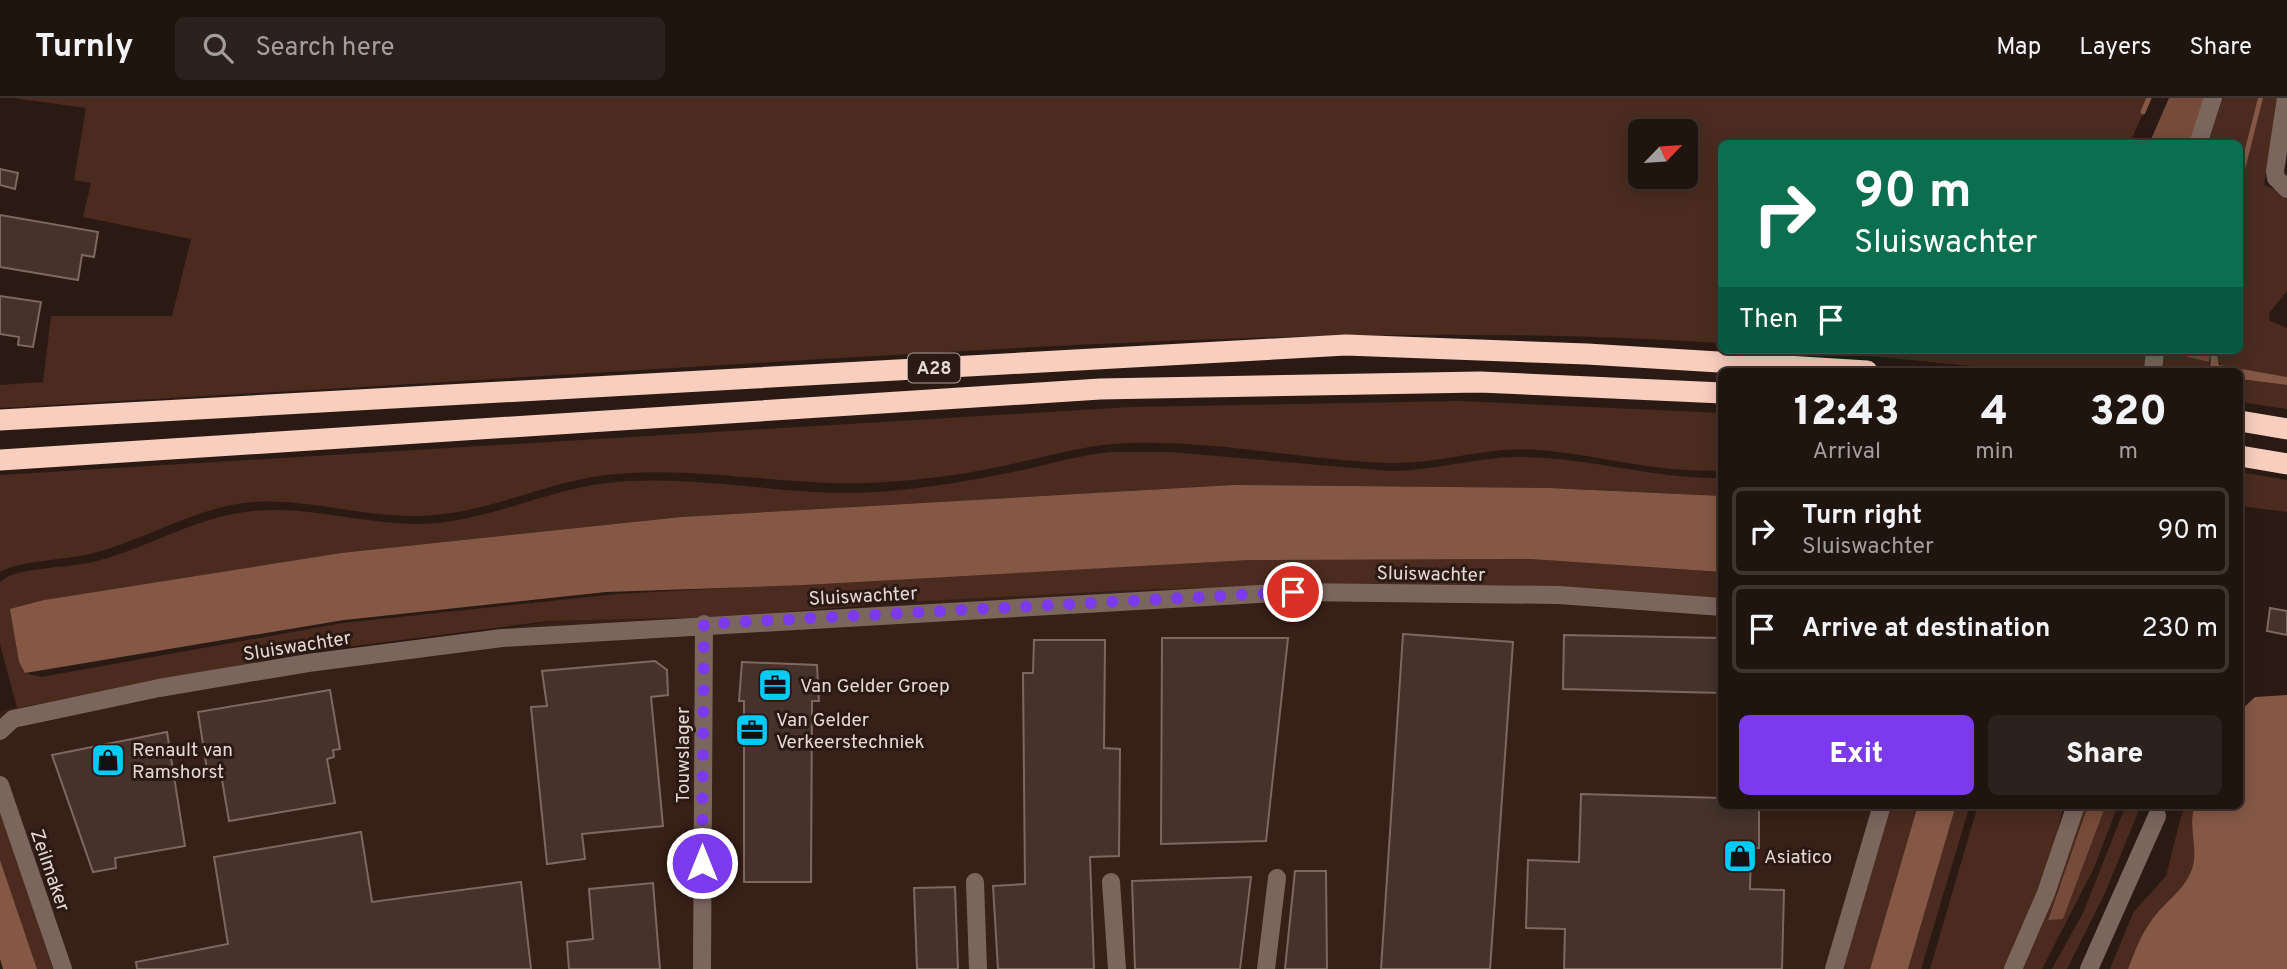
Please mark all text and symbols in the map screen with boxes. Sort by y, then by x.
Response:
search box [175,17,665,80]
text: Turnly [35,27,133,69]
icon: search [199,29,237,67]
text: Search here [255,32,394,65]
text: Map [1996,33,2041,63]
text: Layers [2079,33,2151,63]
text: Share [2189,33,2252,63]
north arrow [1628,119,1698,189]
map controls [1628,119,1698,189]
text: 90 m [1854,163,1972,225]
icon: right [1739,168,1830,259]
text: Sluiswachter [1854,224,2038,264]
icon: arrive [1812,301,1850,339]
text: Then [1739,304,1798,337]
road number: A28 [908,354,960,382]
text: 12:43 [1794,387,1900,440]
text: 4 [1981,387,2008,440]
text: 320 [2089,387,2167,440]
text: Arrival [1812,438,1881,467]
text: min [1975,438,2014,467]
text: m [2119,438,2138,467]
text: Turn right [1802,500,1922,533]
icon: right [1743,512,1781,550]
text: 90 m [2158,515,2218,548]
text: Sluiswachter [1802,533,1934,562]
pin [1263,562,1323,622]
street label: Sluiswachter [1376,562,1486,588]
icon: arrive [1274,573,1312,611]
street label: Sluiswachter [808,582,919,612]
icon: arrive [1743,610,1781,648]
text: Arrive at destination [1802,613,2050,646]
text: 230 m [2142,613,2218,646]
street label: Sluiswachter [242,627,354,667]
office icon: Van Gelder Groep [756,666,794,704]
place label: Van Gelder Groep [800,675,950,699]
street label: Touwslager [672,706,696,803]
place label: Van Gelder Verkeerstechniek [776,709,925,755]
office icon: Van Gelder Verkeerstechniek [733,711,771,749]
button: Exit [1739,715,1974,795]
button: Share [1988,715,2222,795]
place label: Renault van Ramshorst [132,739,233,785]
shop icon: Renault van Ramshorst [89,741,127,779]
street label: Zeilmaker [24,826,75,916]
position arrow [665,826,739,900]
shop icon: Asiatico [1721,837,1759,875]
place label: Asiatico [1764,846,1832,870]

